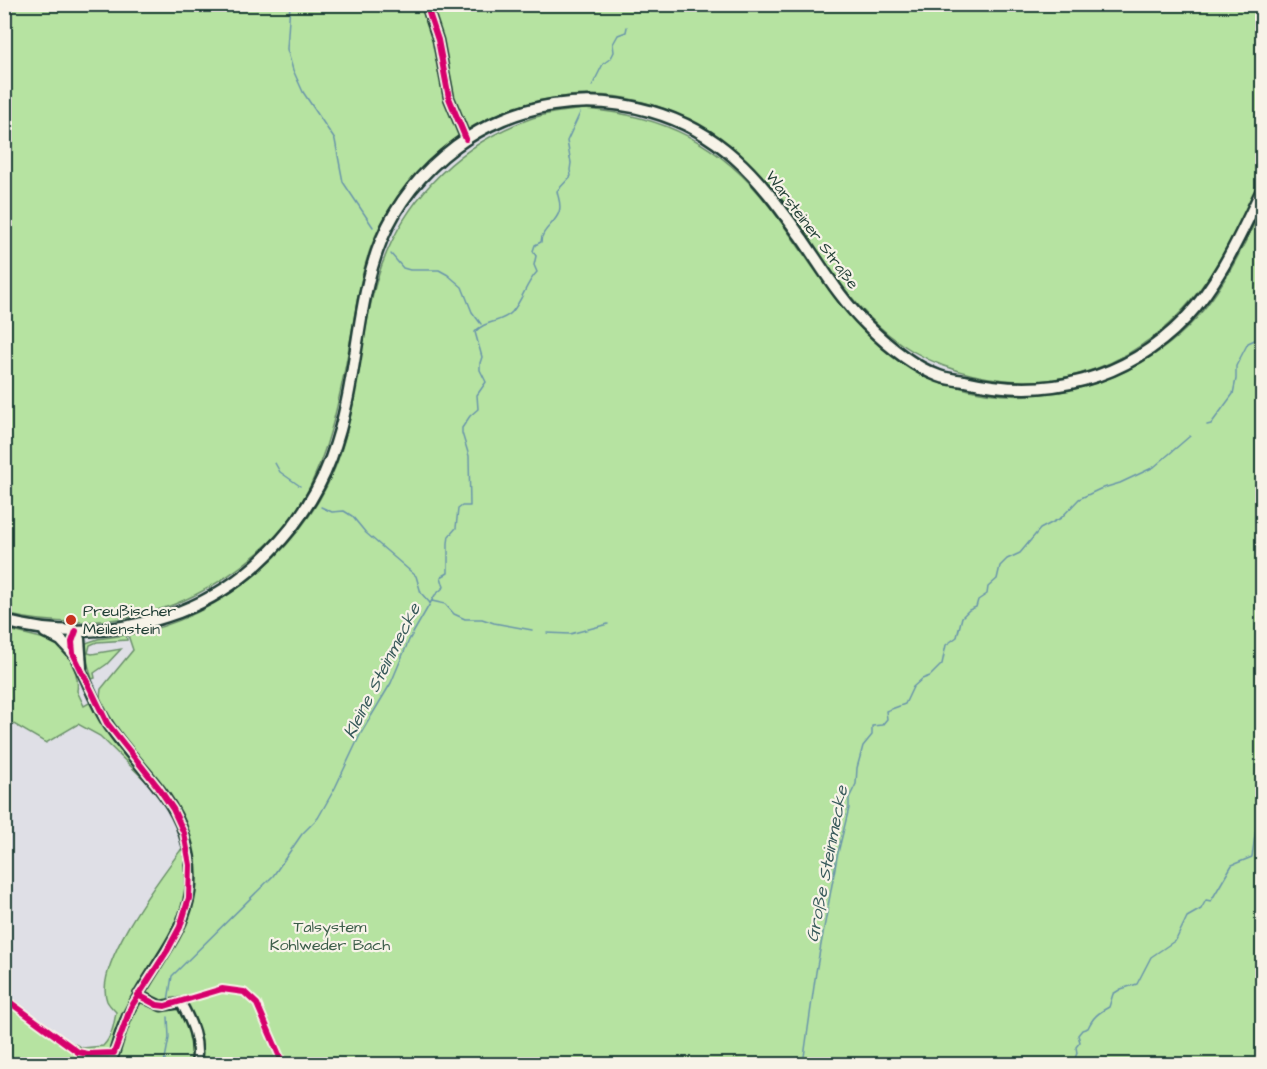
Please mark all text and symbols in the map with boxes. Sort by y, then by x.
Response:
street label: Warsteiner Straße [760,166,864,294]
water label: Kleine Steinmecke [337,598,427,743]
place label: Preußischer Meilenstein [83,600,176,640]
marker: Preußischer Meilenstein [64,613,78,627]
water label: Große Steinmecke [800,783,855,944]
park label: Talsystem Kohlweder Bach [270,916,390,956]

